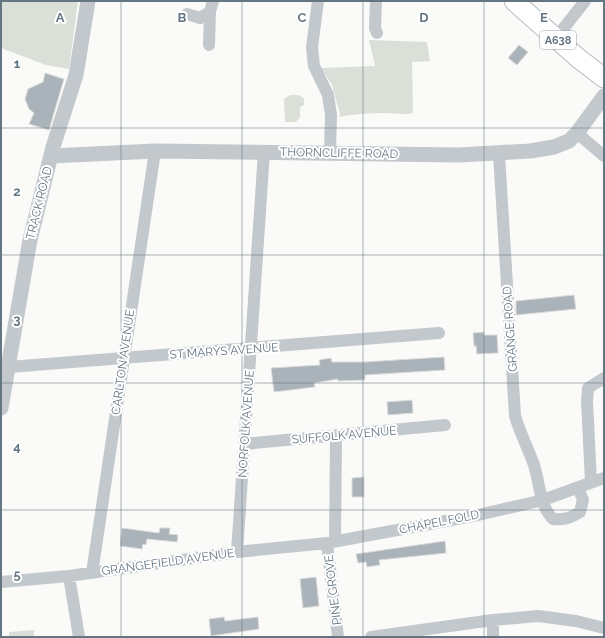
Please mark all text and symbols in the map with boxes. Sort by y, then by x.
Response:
text: A [56,10,65,25]
text: B [178,10,187,25]
text: C [298,10,307,25]
text: D [419,10,429,25]
text: E [540,10,548,25]
road number: A638 [540,31,576,49]
text: 1 [14,56,21,71]
street label: THORNCLIFFE ROAD [280,145,399,161]
street label: TRACK ROAD [23,165,55,241]
text: 2 [13,184,21,199]
street label: GRANGE ROAD [500,285,520,372]
street label: CARLTON AVENUE [109,308,137,416]
text: 3 [13,312,21,327]
street label: ST MARYS AVENUE [169,340,279,362]
street label: NORFOLK AVENUE [235,370,257,478]
street label: SUFFOLK AVENUE [291,423,397,447]
text: 4 [13,439,21,454]
street label: CHAPEL FOLD [398,507,481,537]
street label: GRANGEFIELD AVENUE [101,546,235,578]
street label: PINE GROVE [322,554,344,626]
text: 5 [13,567,21,582]

